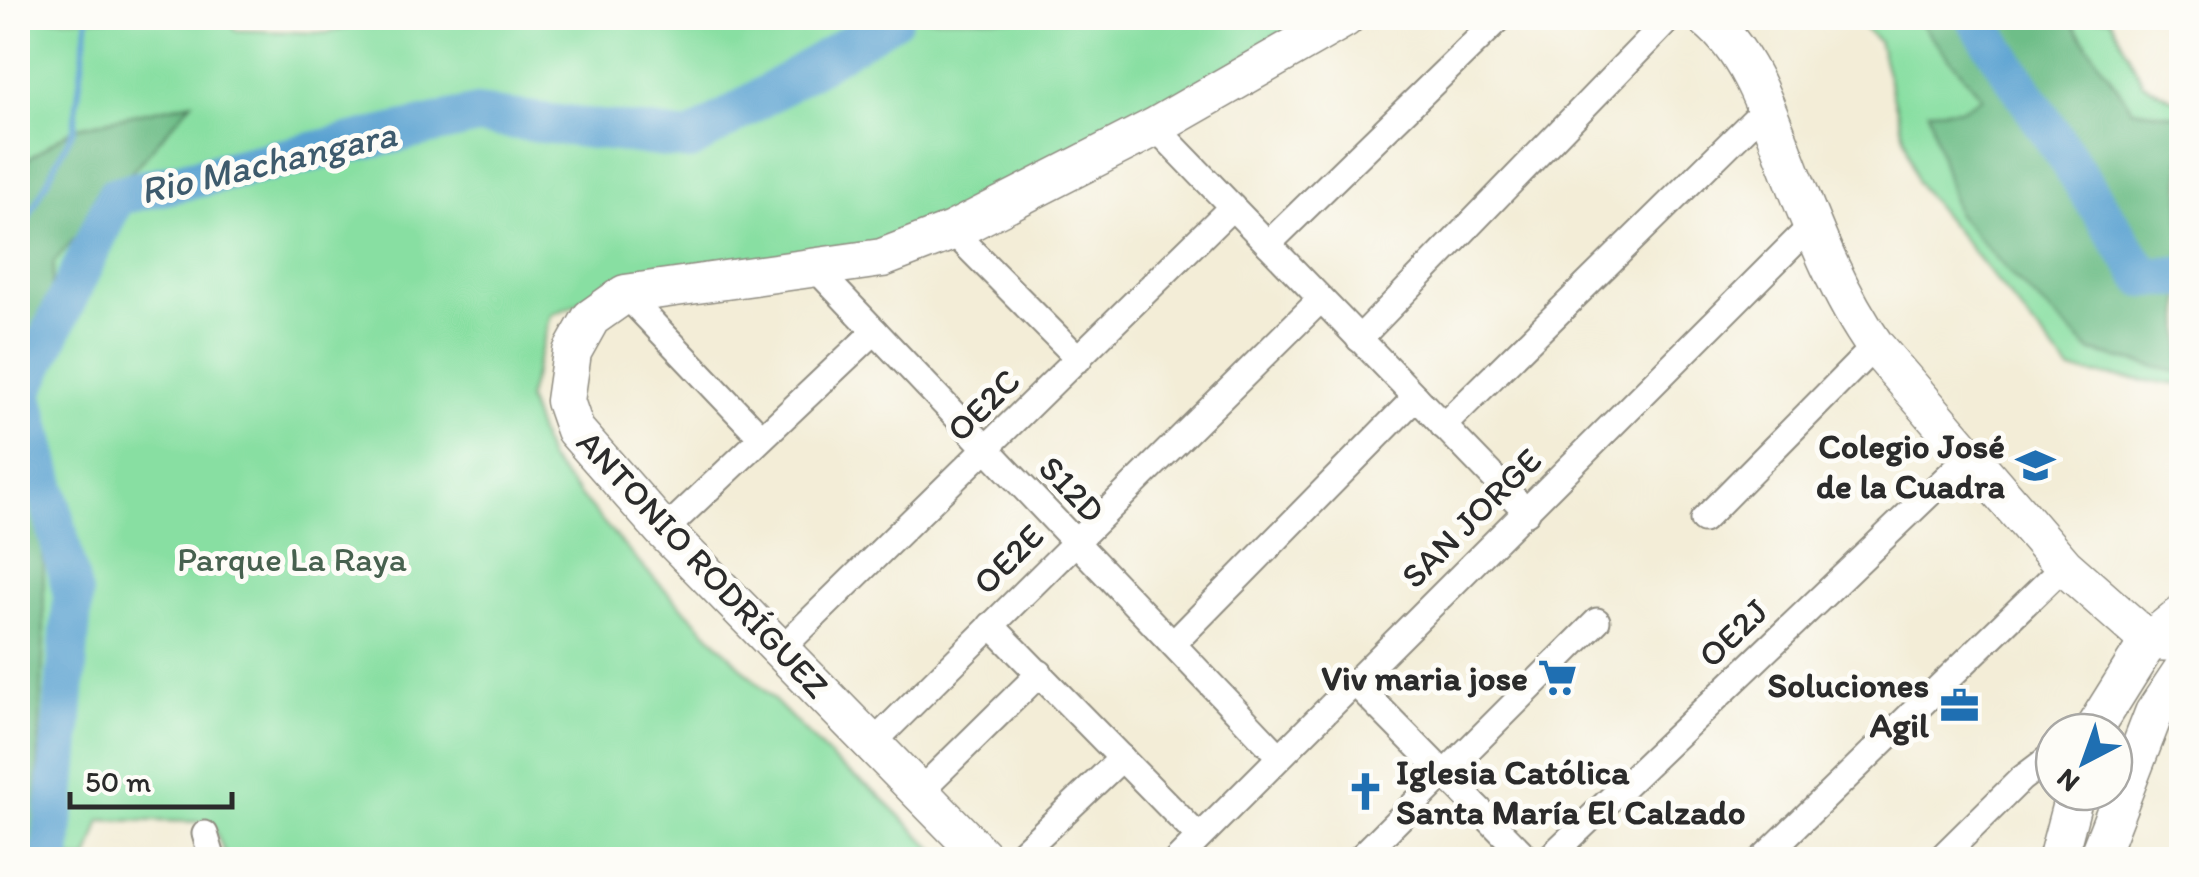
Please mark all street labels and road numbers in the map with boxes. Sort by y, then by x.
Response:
street label: OE2C [938,360,1028,450]
street label: ANTONIO RODRÍGUEZ [568,421,838,707]
street label: SAN JORGE [1392,439,1550,597]
street label: S12D [1030,447,1114,531]
street label: OE2E [964,515,1052,603]
street label: OE2J [1689,590,1777,676]

